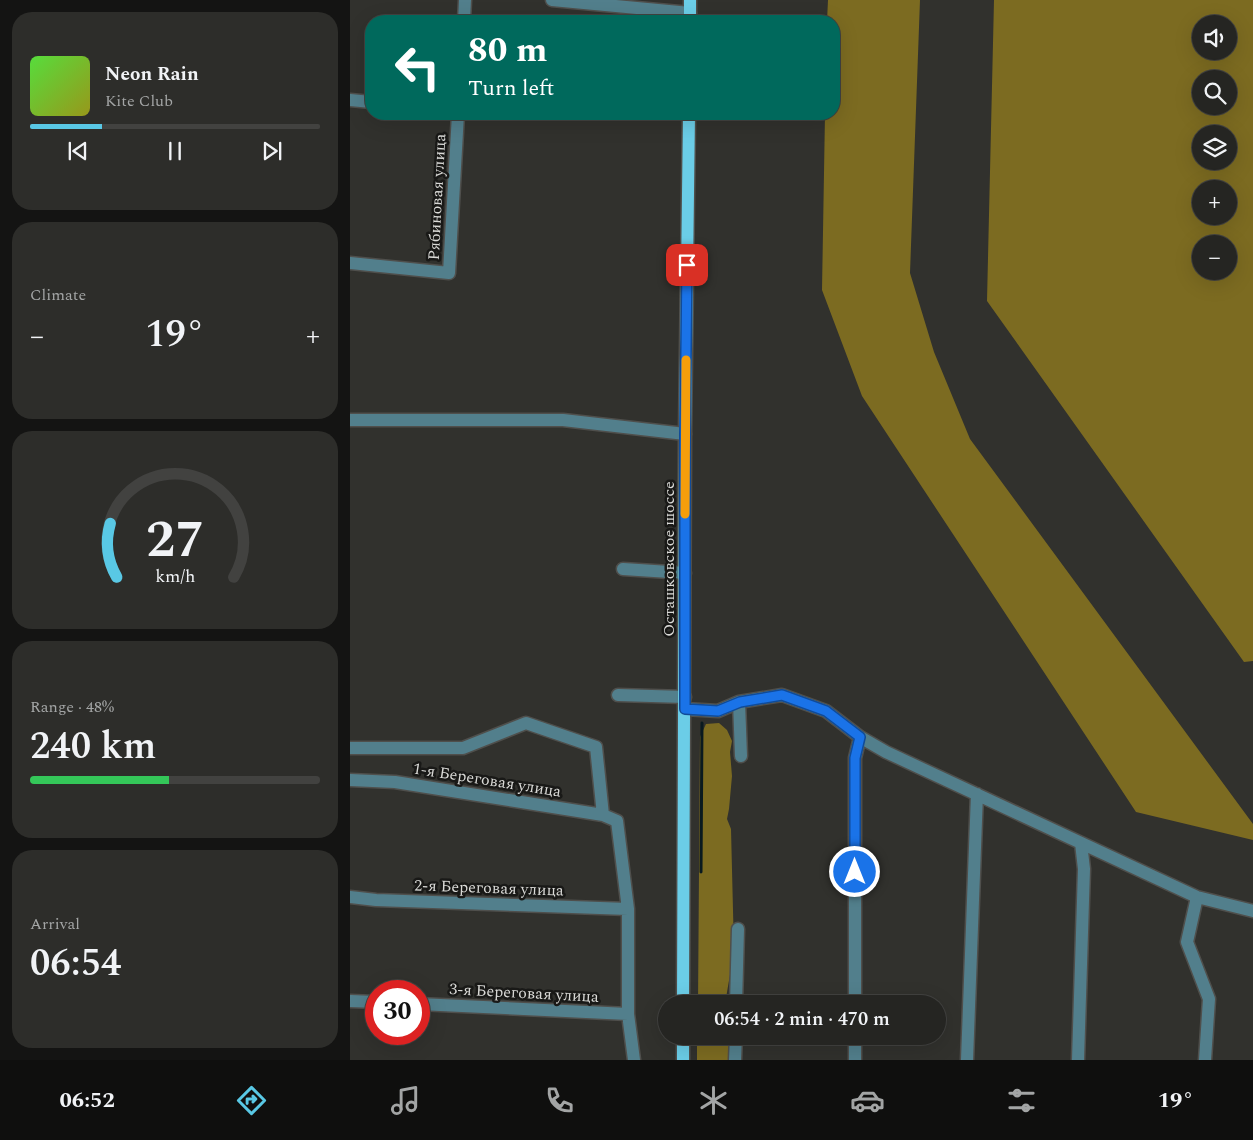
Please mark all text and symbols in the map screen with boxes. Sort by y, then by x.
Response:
map controls [1192,15,1237,280]
button: sound [1192,15,1237,60]
text: 80 m [468,24,548,77]
icon: left [385,35,450,100]
text: Neon Rain [105,60,199,89]
button: search [1192,70,1237,115]
text: Turn left [468,72,554,105]
text: Kite Club [105,89,173,113]
button: layers [1192,125,1237,170]
street label: Рябиновая улица [422,133,452,261]
icon: previous [64,137,92,165]
icon: pause [161,137,189,165]
icon: next [258,137,286,165]
button: + [1192,180,1237,225]
button: − [1192,235,1237,280]
pin [666,244,708,286]
icon: arrive [673,251,701,279]
text: Climate [30,283,86,307]
text: 19° [145,306,205,364]
text: − [30,315,44,358]
text: + [306,315,320,358]
street label: Осташковское шоссе [657,481,681,637]
text: 27 [146,501,204,580]
text: km/h [155,563,195,590]
text: Range · 48% [30,695,114,719]
text: 240 km [30,718,156,776]
street label: 1-я Береговая улица [411,756,563,804]
position arrow [828,845,880,897]
street label: 2-я Береговая улица [414,873,564,903]
text: Arrival [30,912,80,936]
text: 06:54 [30,935,121,993]
street label: 3-я Береговая улица [449,977,600,1009]
speed limit sign: 30 [365,980,430,1045]
text: 06:54 · 2 min · 470 m [714,1005,890,1034]
icon: directions [234,1083,269,1118]
icon: music [388,1083,423,1118]
icon: phone [542,1083,577,1118]
icon: climate [696,1083,731,1118]
icon: car [850,1083,885,1118]
icon: filters [1004,1083,1039,1118]
text: 06:52 [60,1084,115,1117]
text: 19° [1158,1084,1193,1117]

